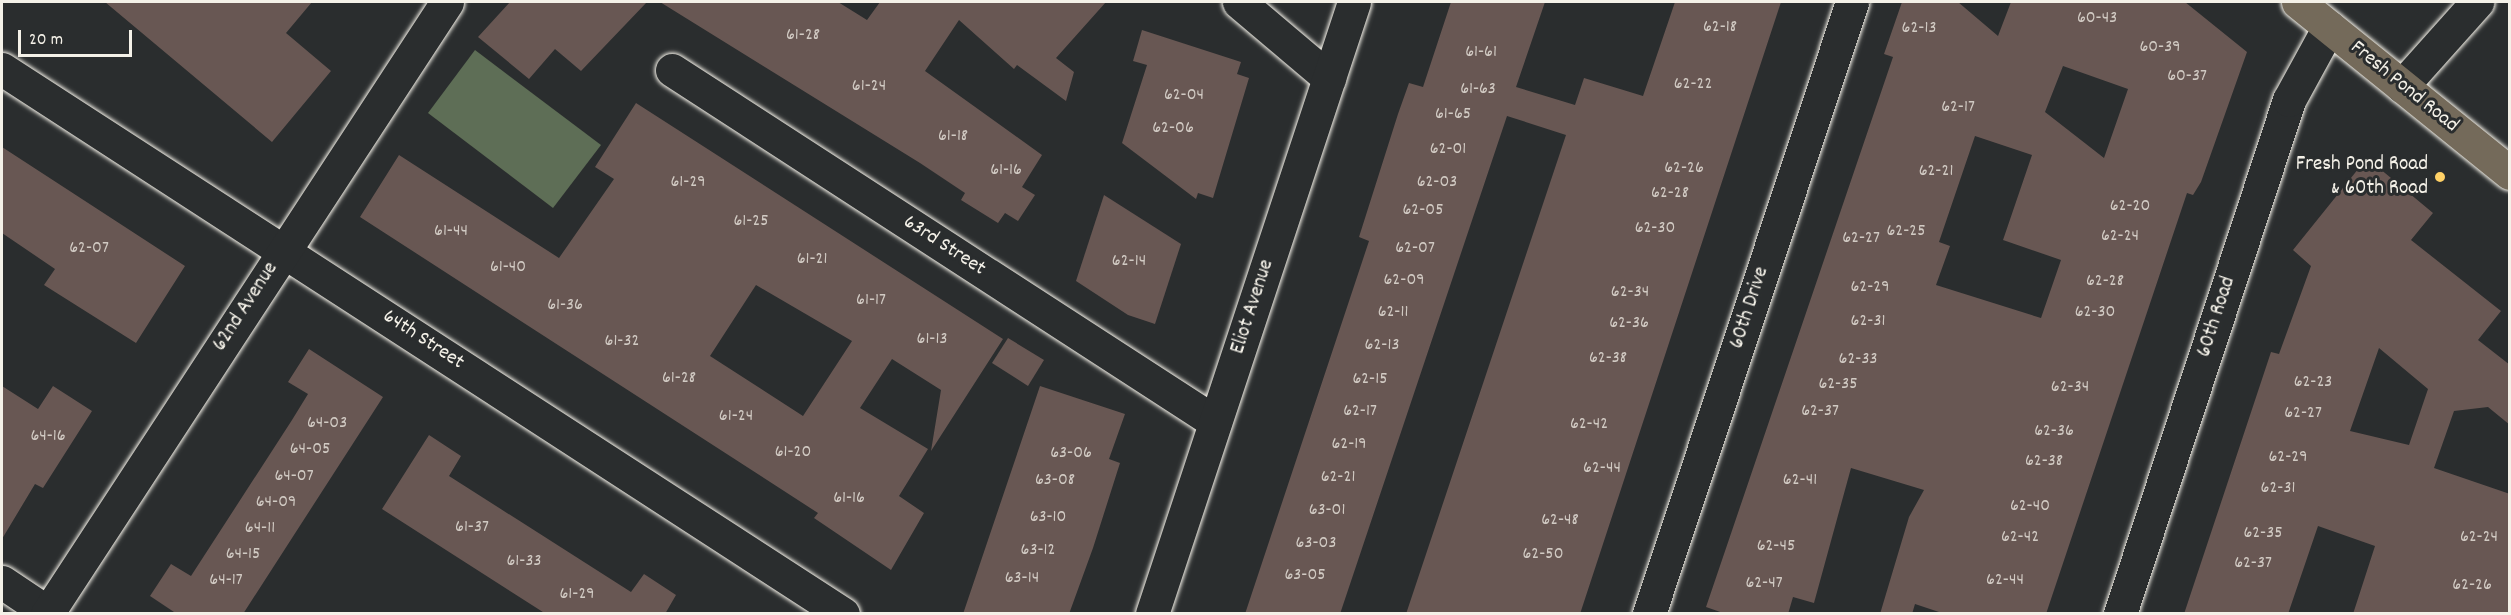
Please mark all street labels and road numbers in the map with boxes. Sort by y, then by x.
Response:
street label: Fresh Pond Road [2345,36,2463,138]
street label: 63rd Street [898,210,990,282]
street label: Eliot Avenue [1226,257,1280,357]
street label: 62nd Avenue [208,258,284,356]
street label: 60th Drive [1725,264,1775,352]
street label: 60th Road [2192,274,2242,360]
street label: 64th Street [377,304,469,376]

